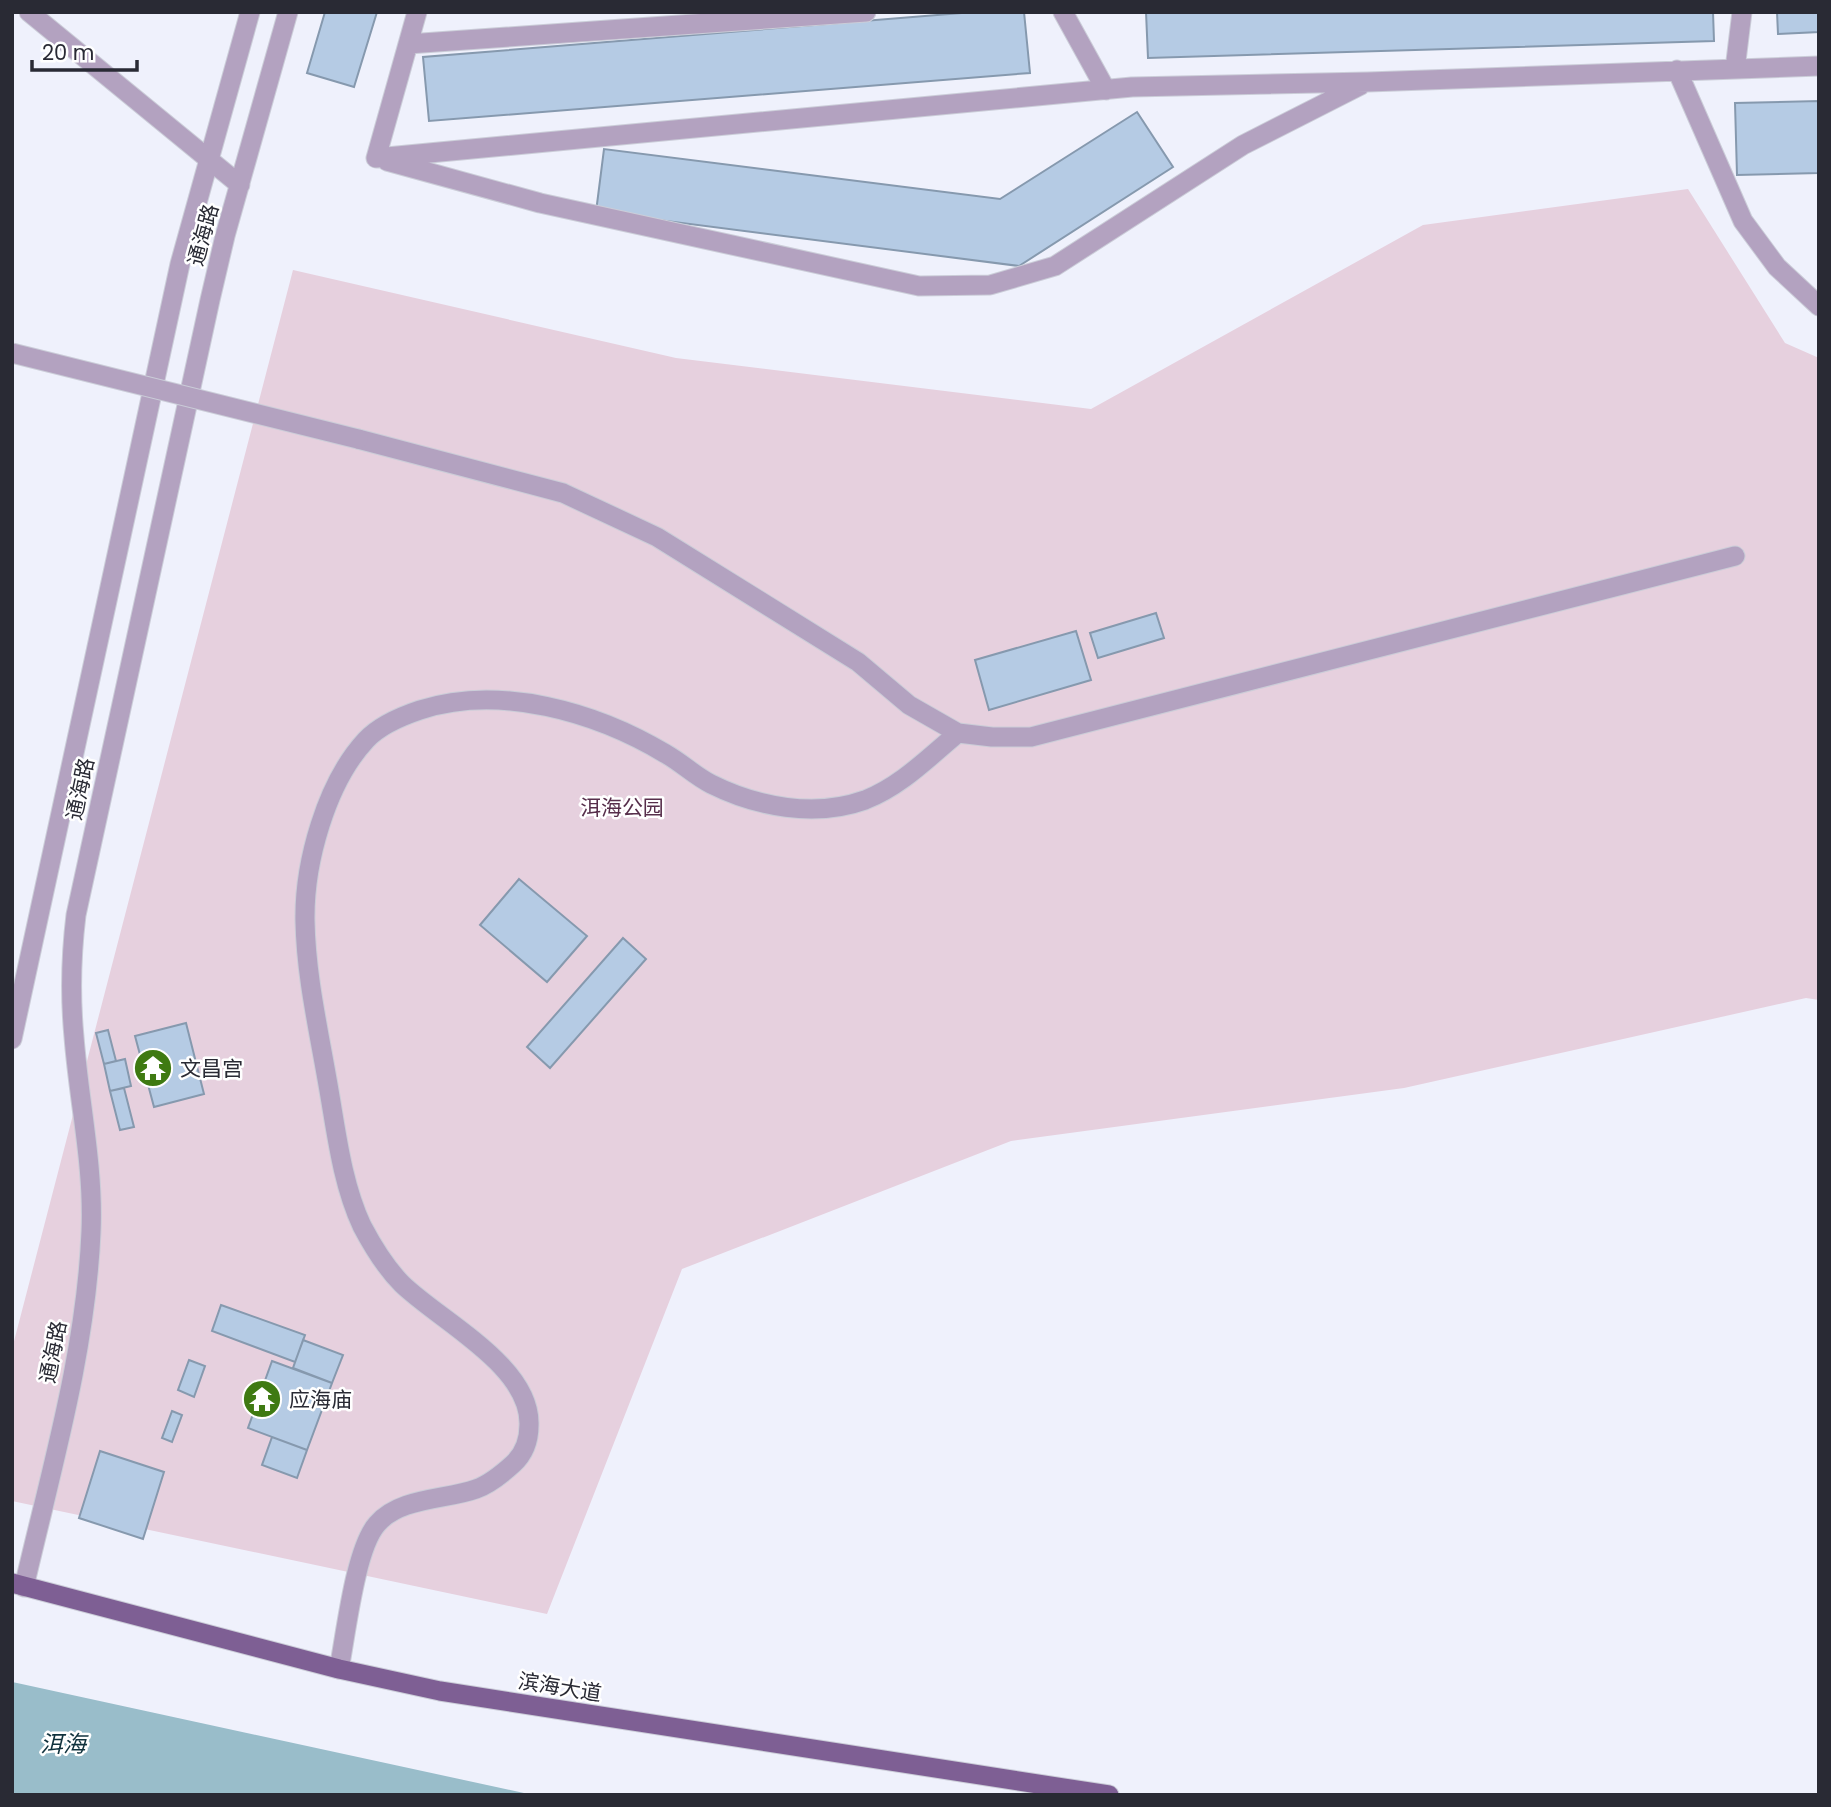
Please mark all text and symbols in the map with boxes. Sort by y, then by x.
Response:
scale bar [32,28,136,72]
text: 20 m [42,38,95,67]
street label: 通海路 [181,201,225,269]
street label: 通海路 [59,755,101,823]
park label: 洱海公园 [580,793,664,822]
temple icon: 文昌宫 [132,1047,174,1089]
place label: 文昌宫 [180,1054,243,1083]
street label: 通海路 [33,1318,73,1386]
temple icon: 应海庙 [241,1378,283,1420]
place label: 应海庙 [289,1385,352,1414]
street label: 滨海大道 [516,1666,604,1708]
water label: 洱海 [40,1728,89,1760]

